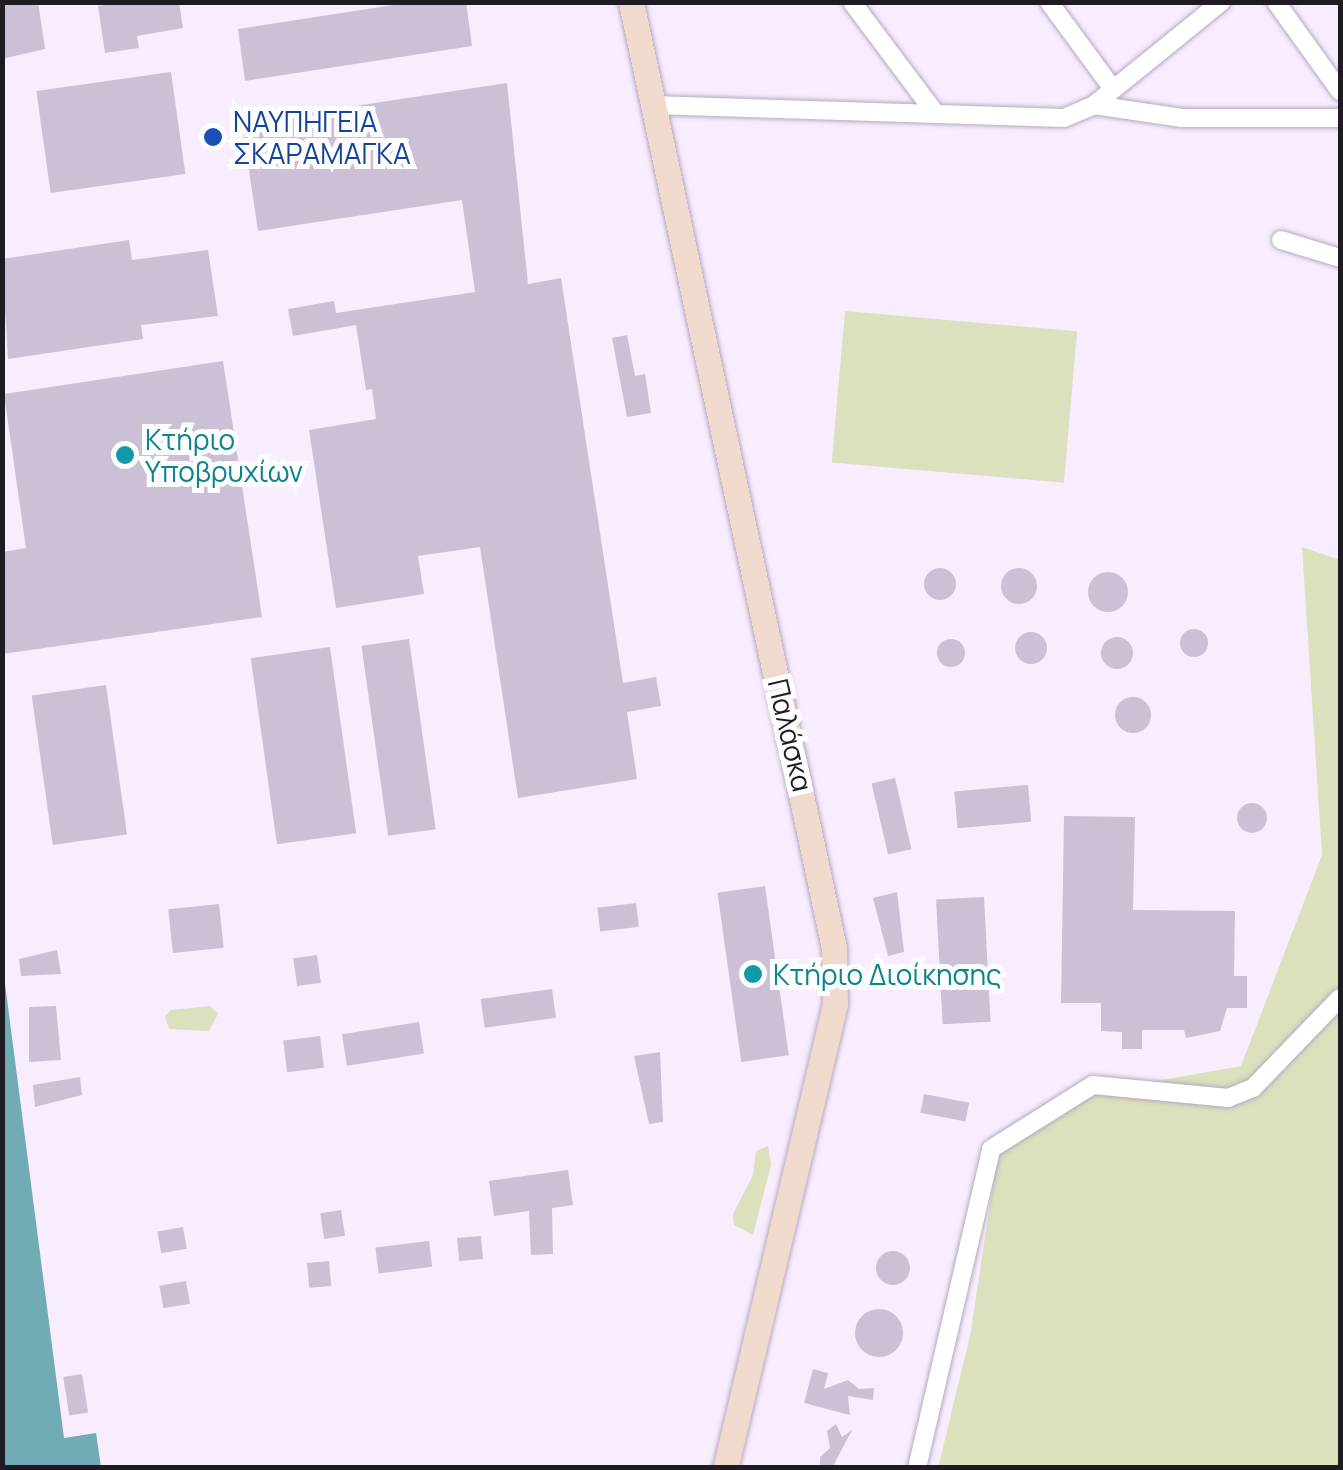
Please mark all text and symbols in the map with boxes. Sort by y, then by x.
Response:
place label: ΝΑΥΠΗΓΕΙΑ ΣΚΑΡΑΜΑΓΚΑ [233,104,411,170]
marker: ΝΑΥΠΗΓΕΙΑ ΣΚΑΡΑΜΑΓΚΑ [202,126,224,148]
place label: Κτήριο Υποβρυχίων [145,422,303,488]
marker: Κτήριο Υποβρυχίων [114,444,136,466]
street label: Παλάσκα [762,675,820,795]
place label: Κτήριο Διοίκησης [773,957,1002,991]
marker: Κτήριο Διοίκησης [742,963,764,985]

